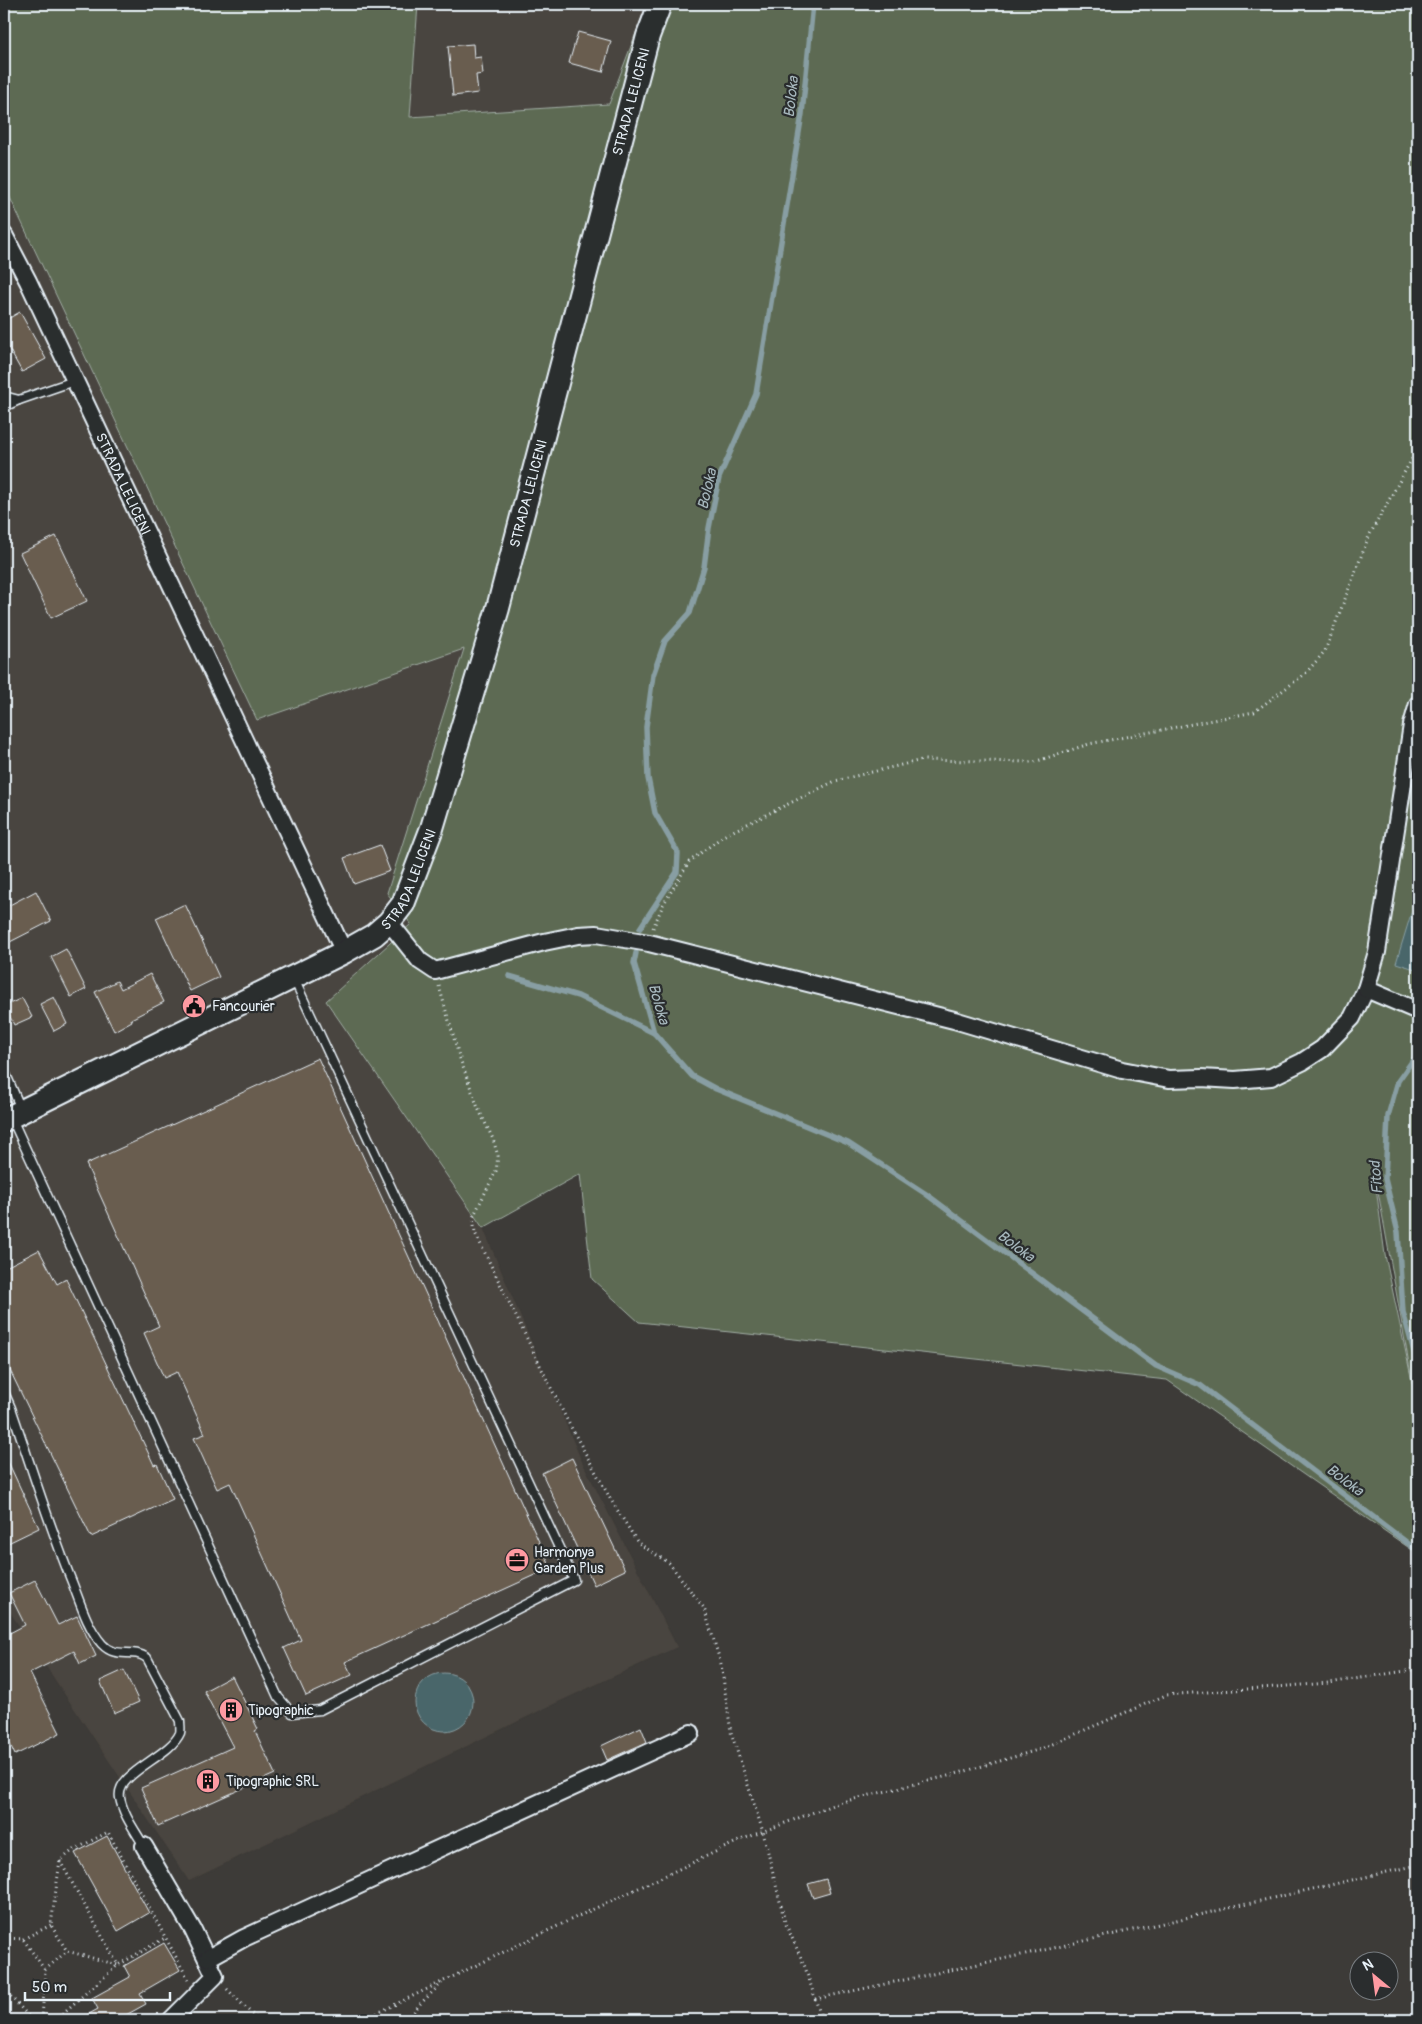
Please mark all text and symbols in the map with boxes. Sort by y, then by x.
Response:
street label: STRADA LELICENI [609,46,654,157]
water label: Boloka [780,74,803,119]
street label: STRADA LELICENI [92,430,154,538]
street label: STRADA LELICENI [506,438,551,549]
water label: Boloka [694,466,722,511]
street label: STRADA LELICENI [378,826,440,934]
water label: Boloka [644,982,674,1028]
public building icon: Fancourier [181,993,207,1019]
place label: Fancourier [212,998,275,1015]
water label: Fitod [1365,1159,1387,1195]
water label: Boloka [993,1226,1039,1267]
water label: Boloka [1322,1460,1368,1501]
place label: Harmonya Garden Plus [534,1544,604,1577]
office icon: Harmonya Garden Plus [504,1547,530,1573]
building icon: Tipographic [218,1697,244,1723]
place label: Tipographic [248,1702,314,1719]
building icon: Tipographic SRL [195,1768,221,1794]
place label: Tipographic SRL [226,1773,319,1790]
north arrow [1350,1952,1400,2002]
text: N [1360,1955,1376,1975]
scale bar [25,1969,170,2001]
text: 50 m [32,1978,67,1997]

